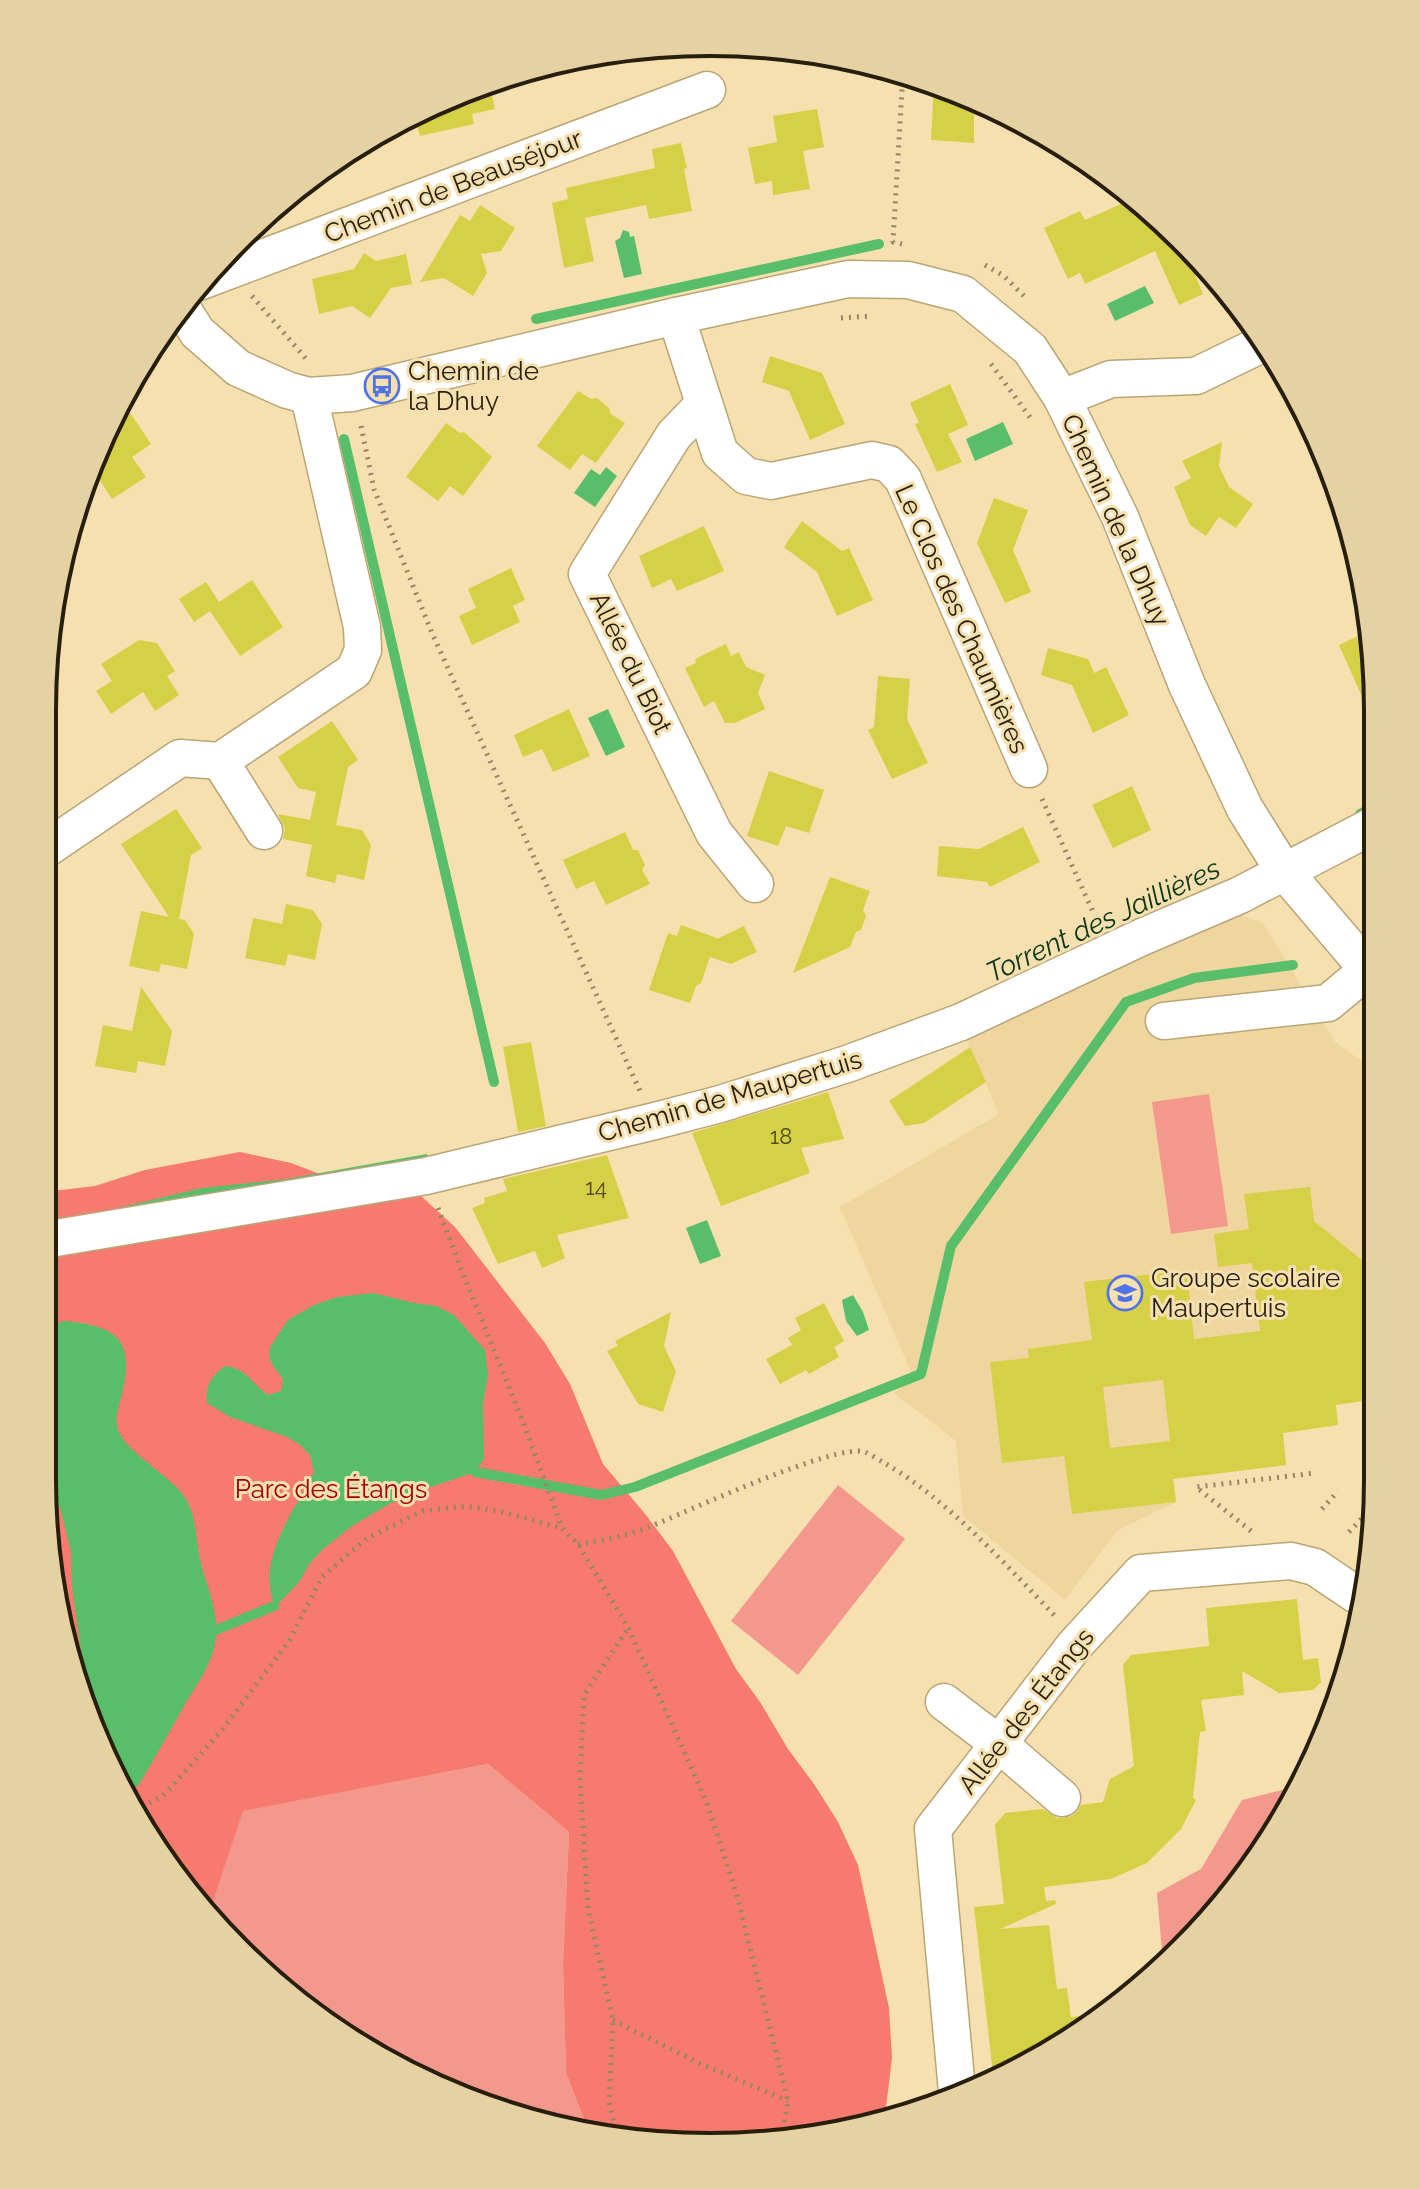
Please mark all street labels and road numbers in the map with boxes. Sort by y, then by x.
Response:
street label: Chemin de Beauséjour [320,123,586,249]
street label: Chemin de la Dhuy [1056,409,1176,631]
street label: Le Clos des Chaumières [889,480,1035,758]
street label: Allée du Biot [584,587,678,739]
street label: Chemin de Maupertuis [595,1044,865,1148]
street label: Allée des Étangs [952,1622,1100,1800]

